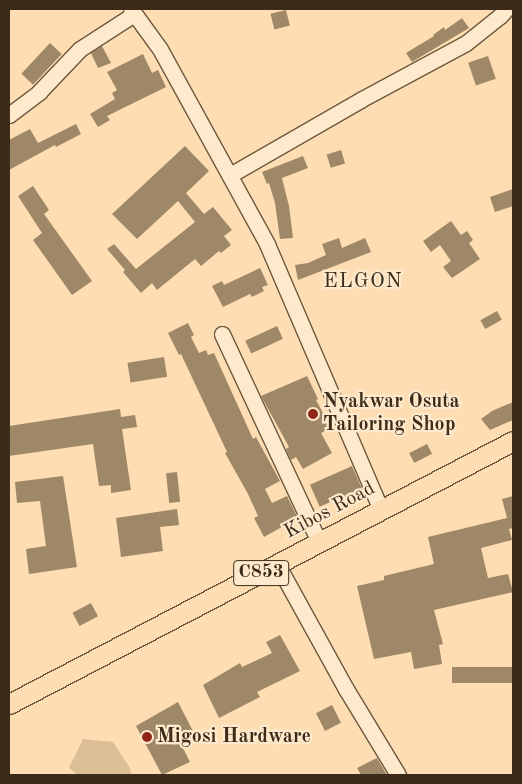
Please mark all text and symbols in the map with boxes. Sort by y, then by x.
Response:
district label: ELGON [323,269,403,295]
place label: Nyakwar Osuta Tailoring Shop [323,390,460,437]
marker: Nyakwar Osuta Tailoring Shop [307,408,319,420]
street label: Kibos Road [280,477,380,545]
road number: C853 [232,556,290,590]
place label: Migosi Hardware [157,725,311,749]
marker: Migosi Hardware [141,731,153,743]

